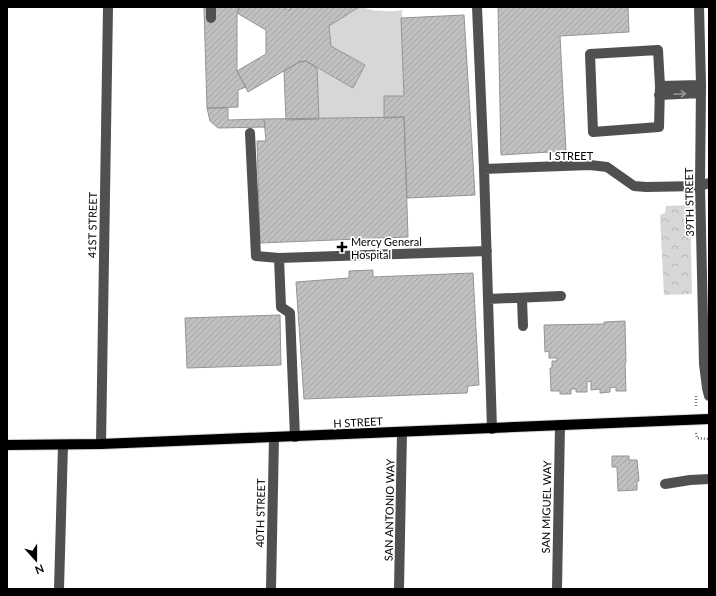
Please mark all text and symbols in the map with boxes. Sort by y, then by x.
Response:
one-way arrow [673,91,686,98]
street label: I STREET [549,149,594,162]
street label: 39TH STREET [682,167,696,237]
street label: 41ST STREET [85,191,99,258]
place label: Mercy General Hospital [351,235,422,261]
marker: Mercy General Hospital [336,241,348,253]
street label: H STREET [333,414,384,430]
street label: SAN ANTONIO WAY [382,459,396,561]
street label: SAN MIGUEL WAY [539,460,553,553]
street label: 40TH STREET [253,478,267,548]
north arrow [16,540,56,580]
text: N [33,562,46,577]

